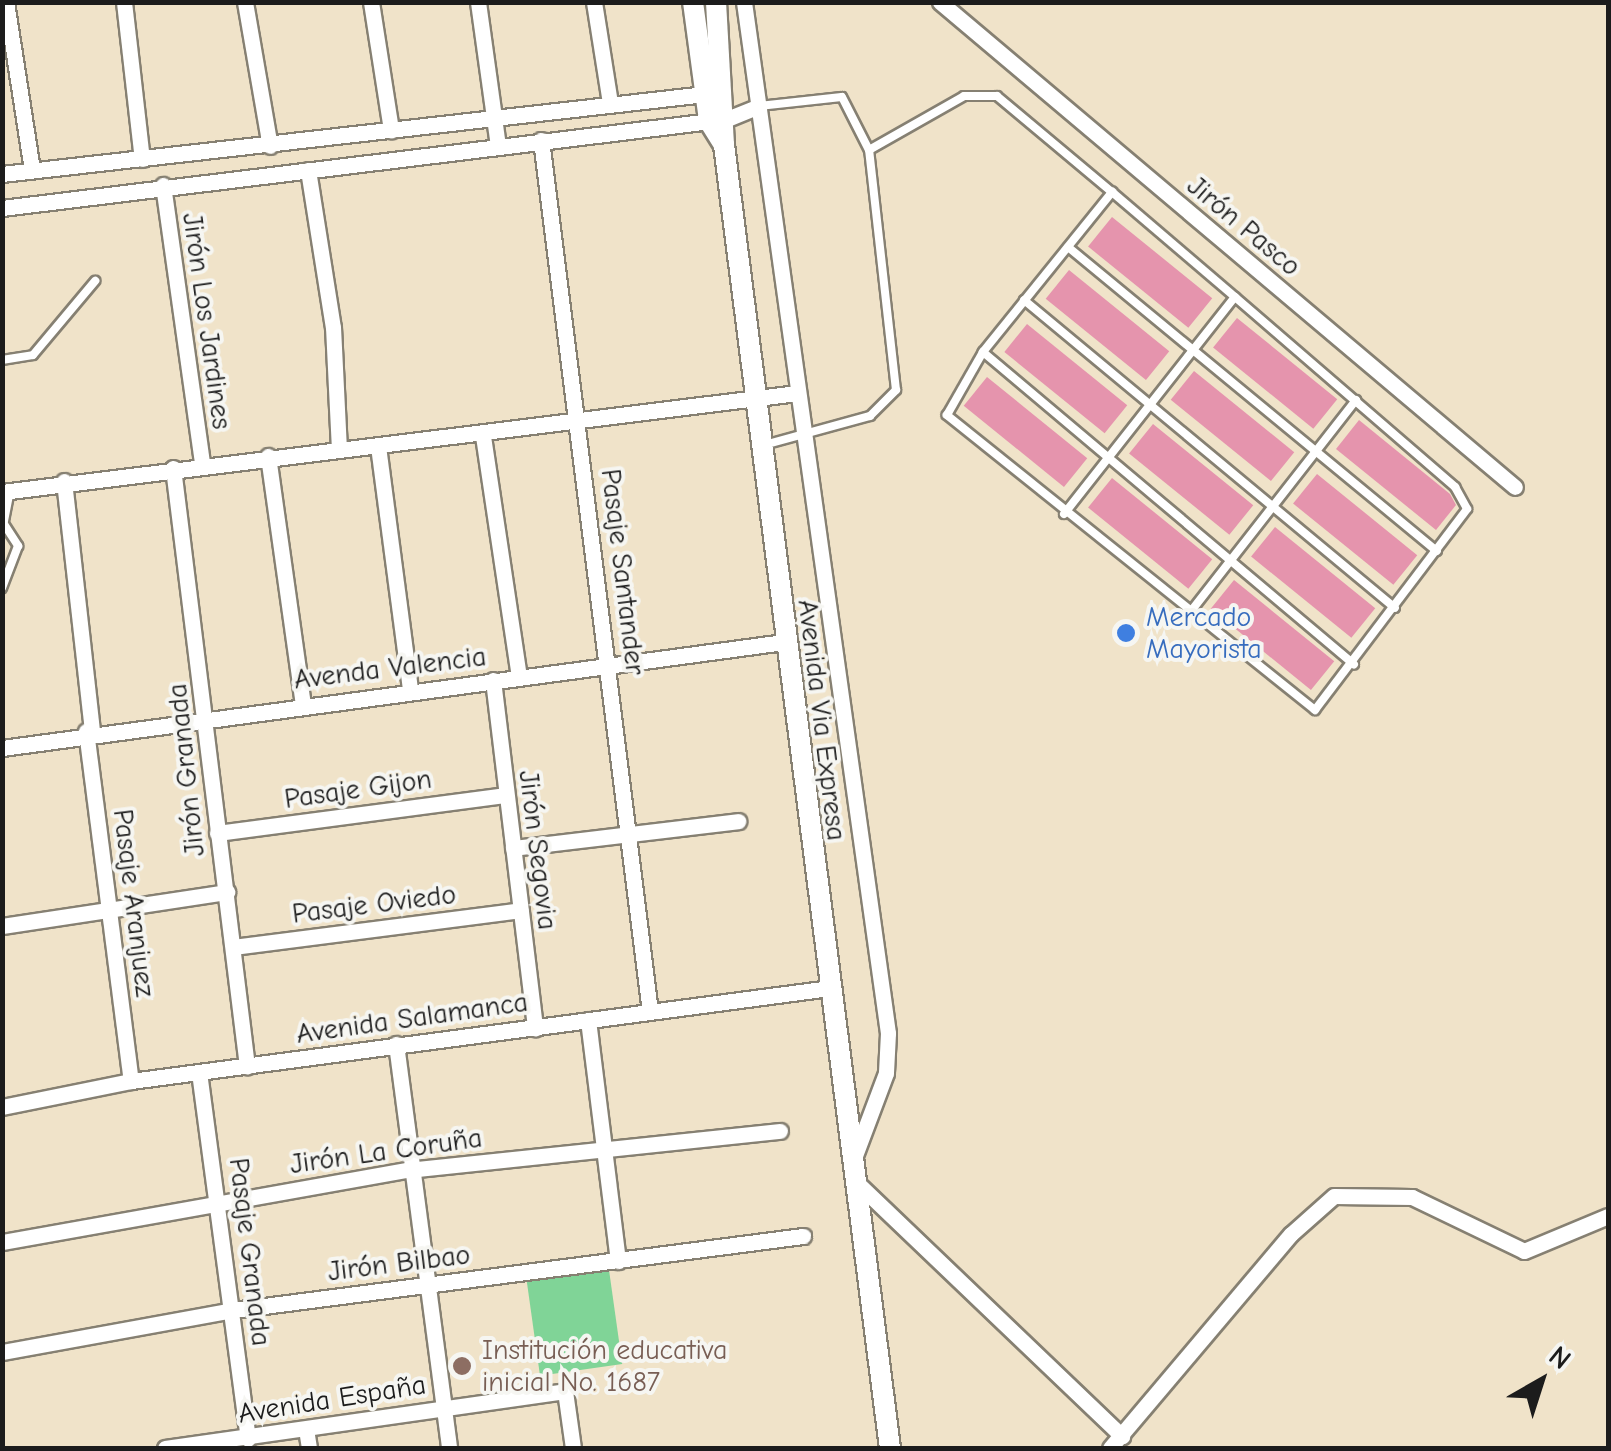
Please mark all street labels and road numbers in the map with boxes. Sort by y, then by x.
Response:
street label: Jirón Pasco [1180,169,1308,283]
street label: Jirón Los Jardines [175,211,239,431]
street label: Pasaje Santander [594,467,652,677]
street label: Avenida Via Expresa [791,598,853,842]
street label: Avenda Valencia [292,640,488,696]
street label: Jirón Granada [160,682,212,858]
street label: Pasaje Gijon [282,762,434,816]
street label: Jirón Segovia [512,768,564,932]
street label: Pasaje Aranjuez [106,807,162,999]
street label: Pasaje Oviedo [290,877,458,931]
street label: Avenida Salamanca [294,985,530,1051]
street label: Jirón La Coruña [288,1121,484,1181]
street label: Pasaje Granada [222,1156,278,1348]
street label: Jirón Bilbao [326,1238,472,1288]
street label: Avenida España [236,1368,428,1430]

